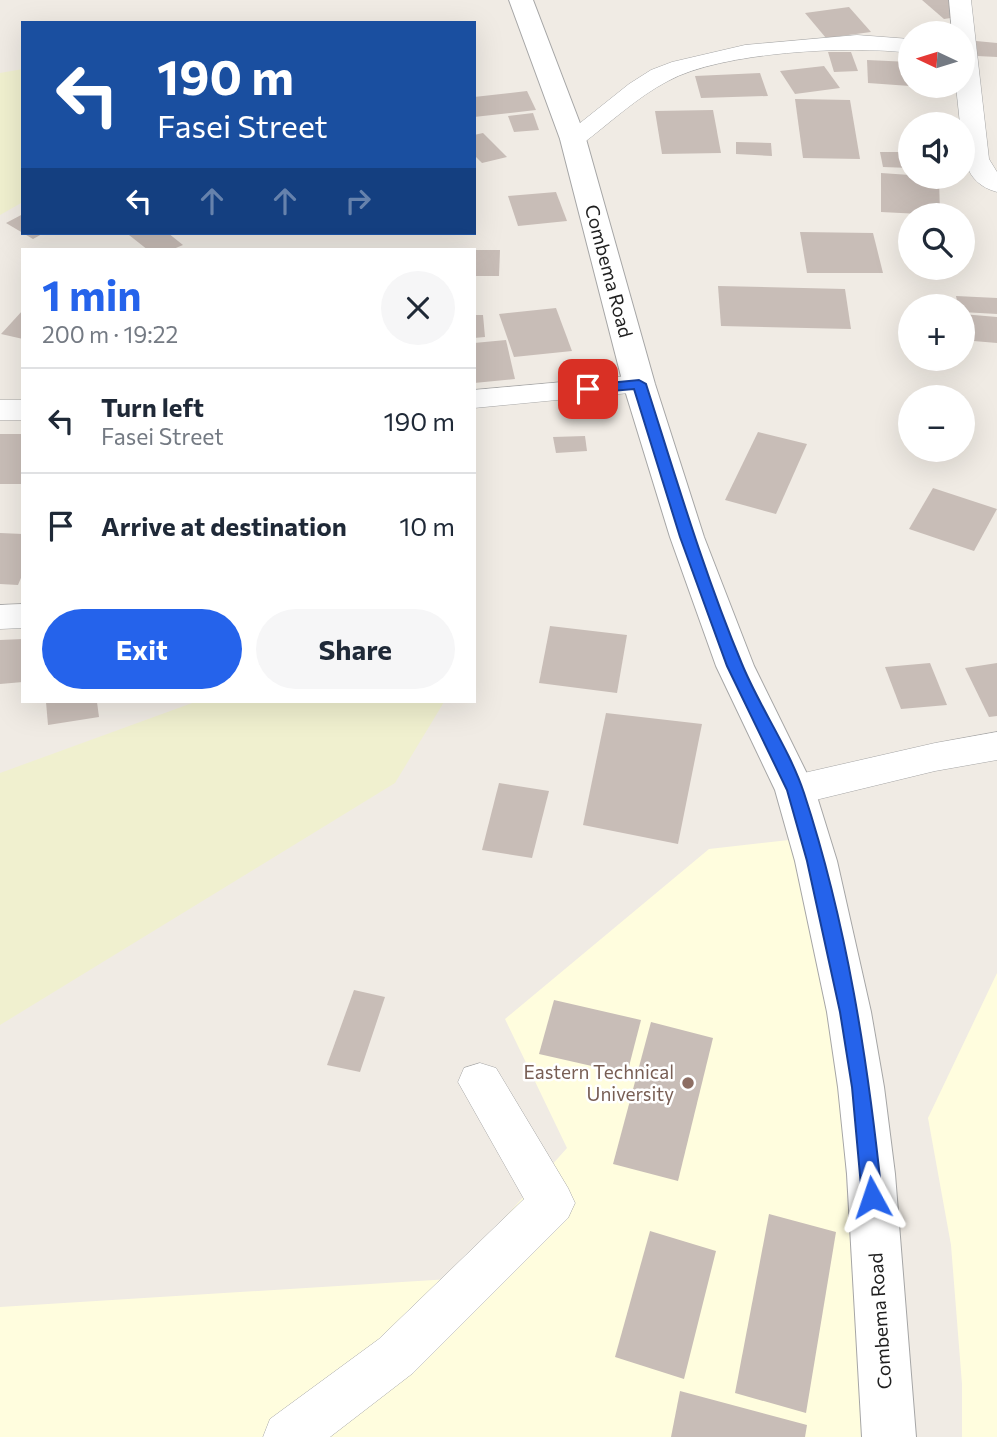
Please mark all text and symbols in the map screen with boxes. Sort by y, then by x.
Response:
north arrow [898,21,975,98]
map controls [898,21,975,462]
text: 190 m [157,45,294,105]
icon: left [42,49,133,140]
text: Fasei Street [157,105,328,145]
button: sound [898,112,975,189]
icon: left [120,182,158,220]
icon: ahead [193,182,231,220]
icon: ahead [266,182,304,220]
icon: right [339,182,377,220]
street label: Combema Road [581,202,638,340]
button: search [898,203,975,280]
text: 1 min [42,268,142,320]
button: close [381,271,455,345]
button: + [898,294,975,371]
text: 200 m · 19:22 [42,320,178,348]
pin [558,359,618,419]
icon: arrive [569,370,607,408]
button: − [898,385,975,462]
text: Turn left [101,391,204,422]
icon: left [42,402,80,440]
text: 190 m [383,405,455,436]
text: Fasei Street [101,422,224,450]
icon: arrive [42,507,80,545]
text: Arrive at destination [101,510,347,541]
text: 10 m [399,510,455,541]
button: Exit [42,609,242,689]
button: Share [256,609,455,689]
place label: Eastern Technical University [523,1060,674,1105]
marker: Eastern Technical University [680,1075,696,1091]
position arrow [835,1160,909,1234]
street label: Combema Road [863,1252,896,1390]

